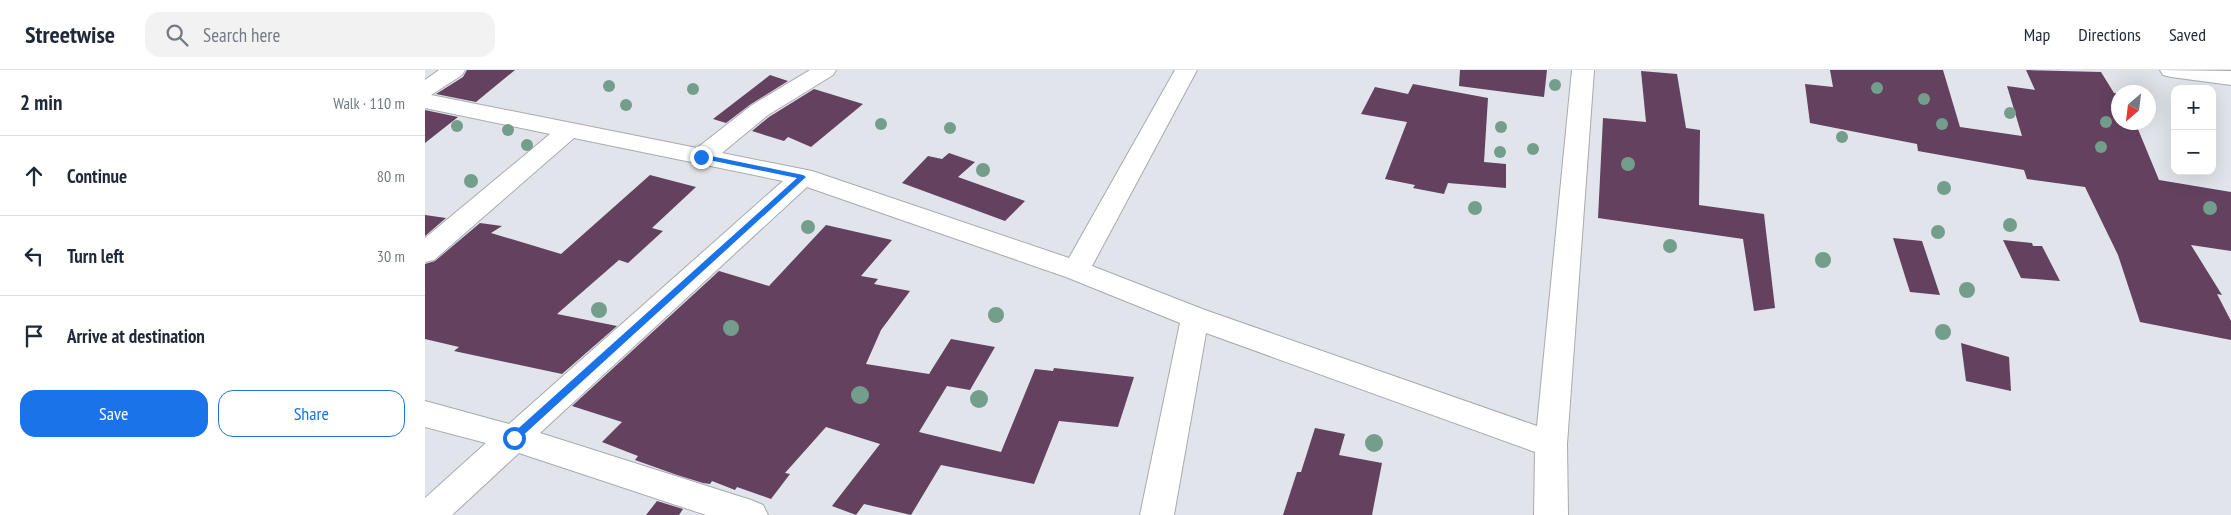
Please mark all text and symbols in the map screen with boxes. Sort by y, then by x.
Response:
search box [145,12,495,57]
text: Streetwise [25,19,115,50]
icon: search [163,21,191,49]
text: Search here [203,23,280,47]
text: Map [2024,23,2050,46]
text: Directions [2078,23,2141,46]
text: Saved [2169,23,2206,46]
north arrow [2111,85,2156,130]
map controls [2171,85,2216,175]
button: + [2171,85,2216,130]
text: 2 min [20,89,62,116]
text: Walk · 110 m [333,93,405,113]
button: − [2171,130,2216,175]
route end [690,146,713,169]
icon: ahead [20,162,48,190]
text: Continue [67,164,127,188]
text: 80 m [377,166,405,186]
icon: left [20,242,48,270]
text: Turn left [67,244,124,268]
text: 30 m [377,246,405,266]
icon: arrive [20,322,48,350]
text: Arrive at destination [67,324,205,348]
button: Save [20,390,208,437]
button: Share [218,390,405,437]
route start [503,427,526,450]

